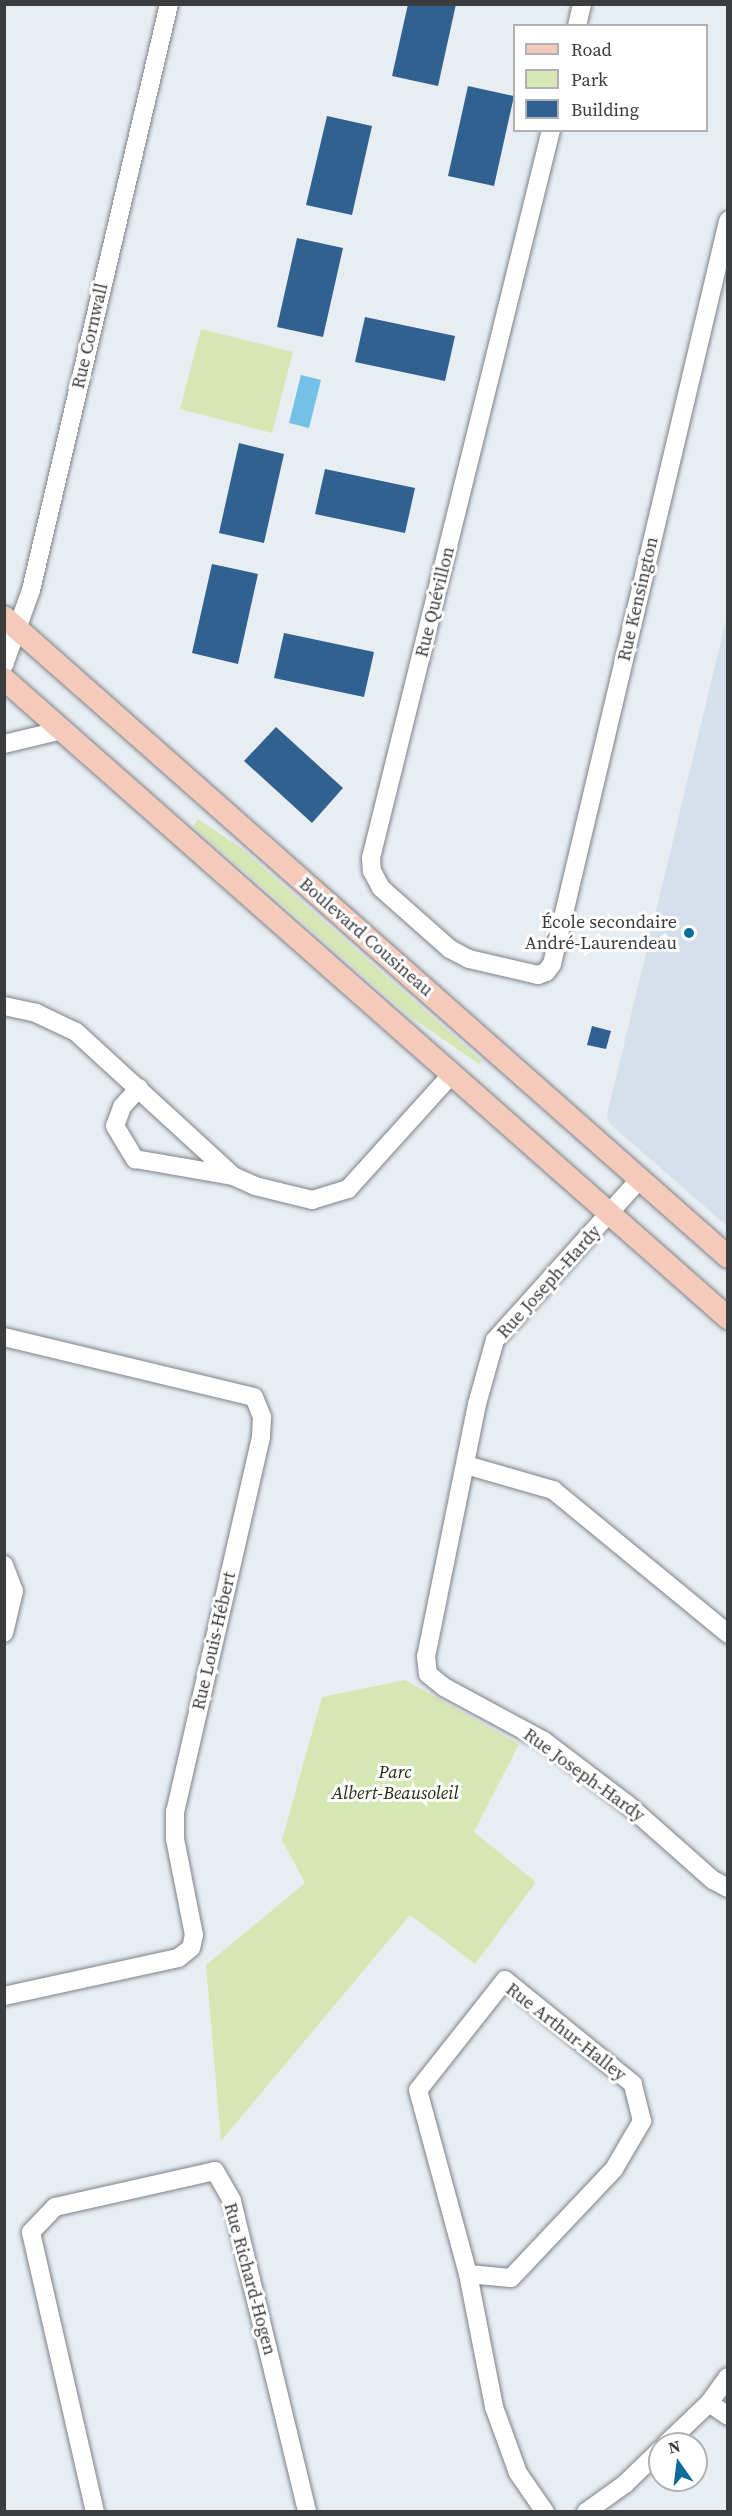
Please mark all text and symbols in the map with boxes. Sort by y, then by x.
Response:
legend [513,24,708,132]
text: Road [571,37,612,62]
text: Park [571,67,608,92]
text: Building [571,97,639,122]
street label: Rue Cornwall [67,281,113,391]
street label: Rue Kensington [613,535,663,663]
street label: Rue Quévillon [411,544,459,660]
street label: Boulevard Cousineau [295,873,437,1001]
place label: École secondaire André-Laurendeau [525,912,677,954]
marker: École secondaire André-Laurendeau [682,926,696,940]
street label: Rue Joseph-Hardy [493,1221,605,1343]
street label: Rue Louis-Hébert [188,1570,240,1712]
street label: Rue Joseph-Hardy [519,1724,649,1826]
park label: Parc Albert-Beausoleil [331,1762,459,1804]
street label: Rue Arthur-Halley [502,1978,630,2086]
street label: Rue Richard-Hogen [219,2200,281,2358]
north arrow [648,2432,708,2492]
text: N [666,2434,682,2459]

